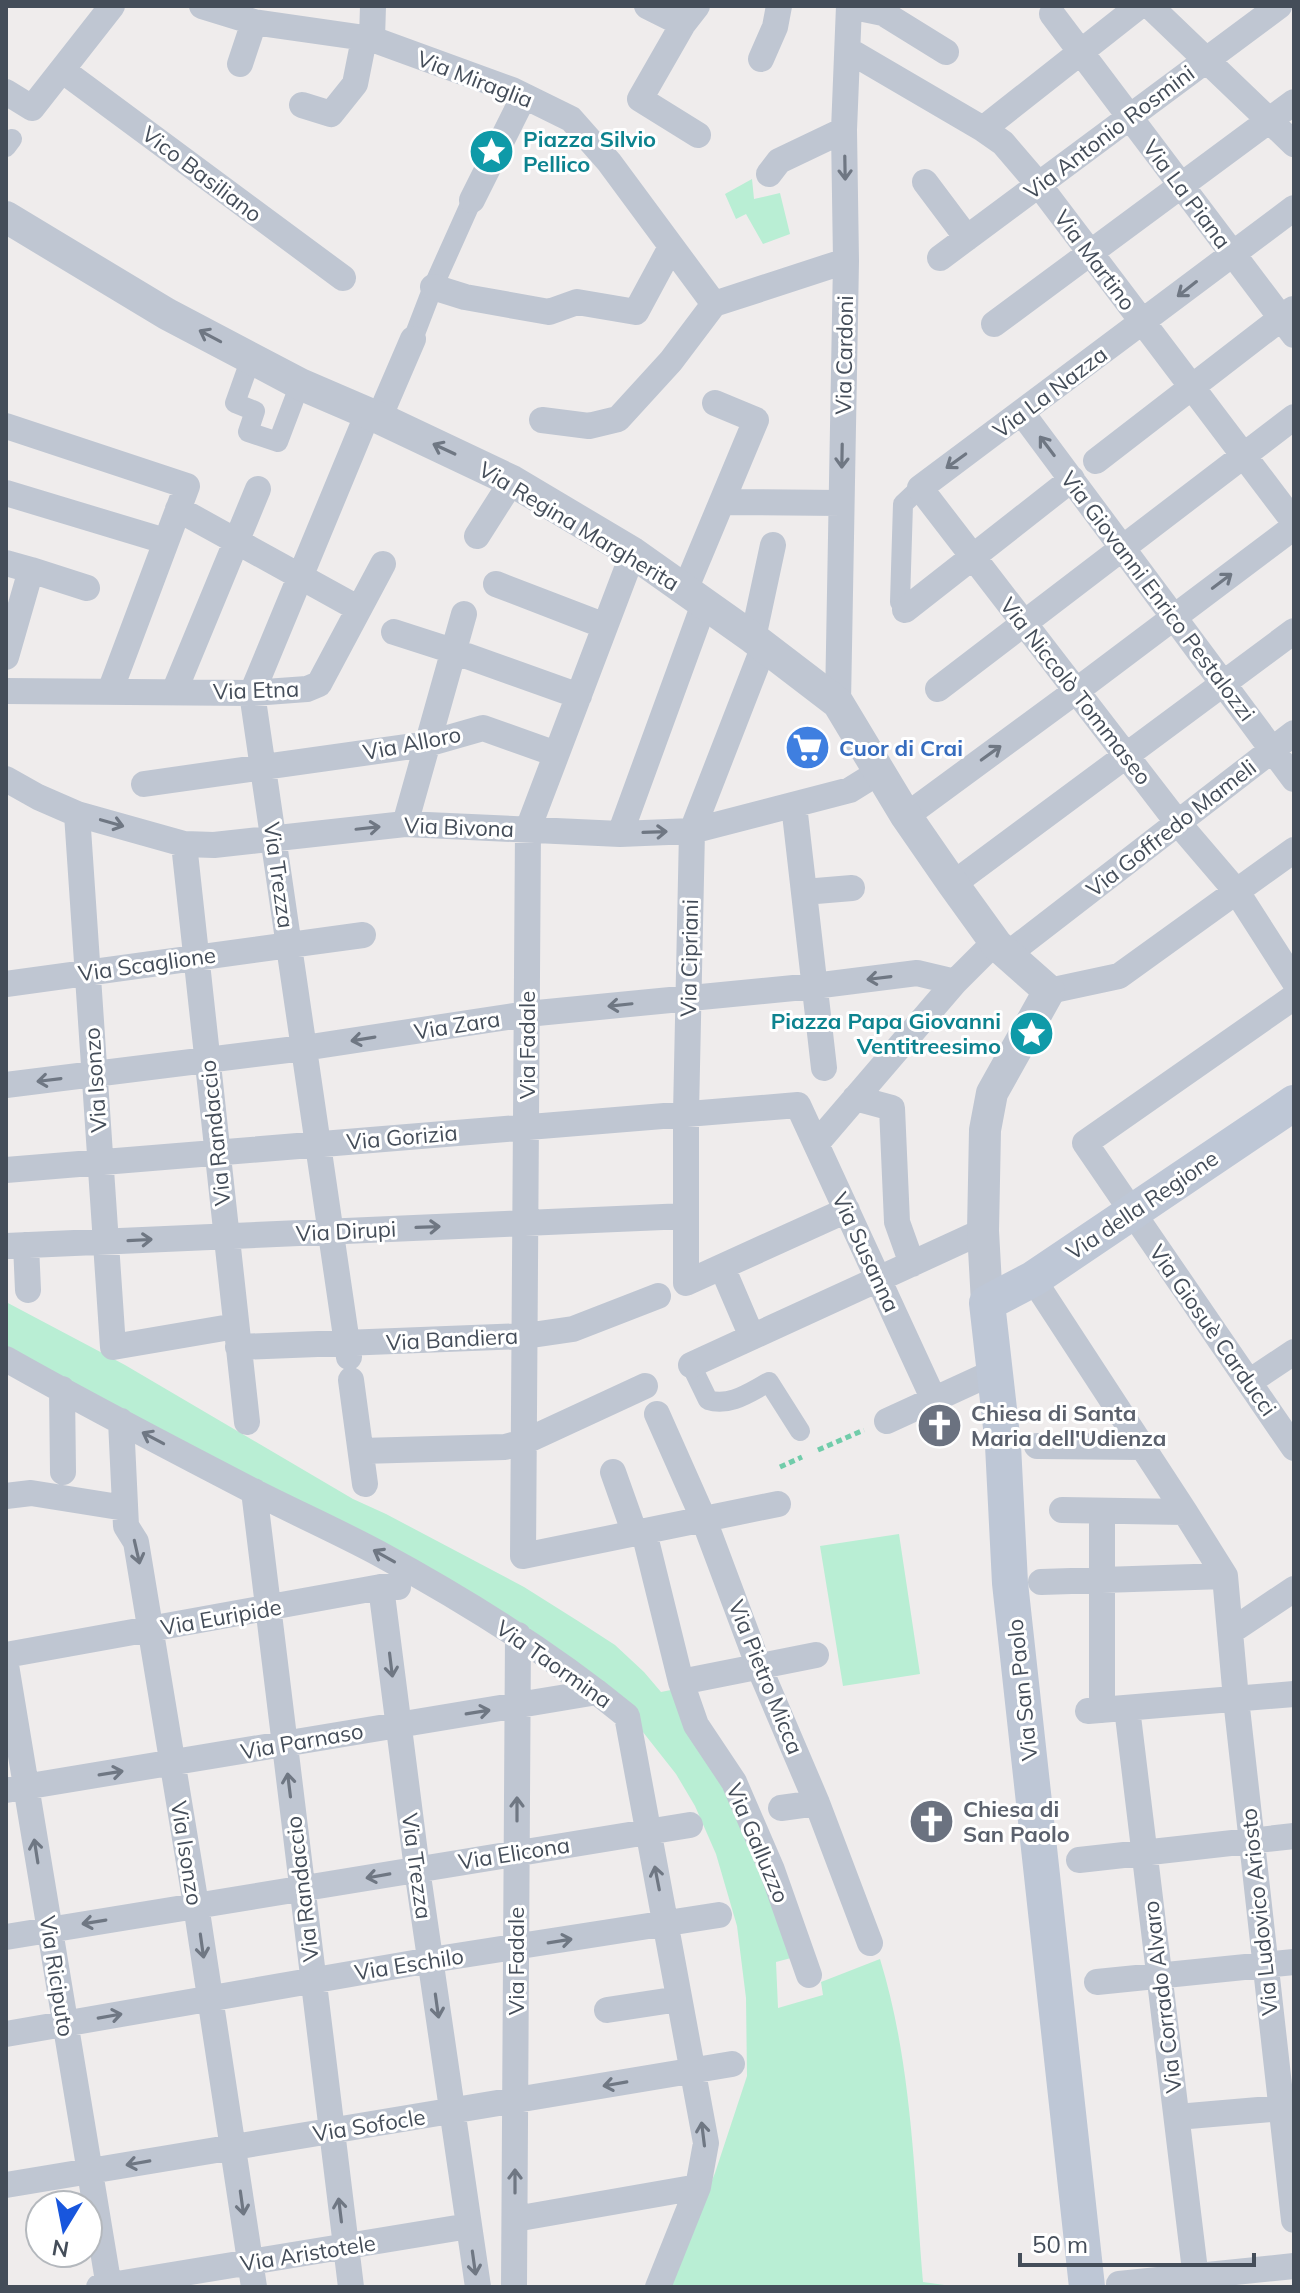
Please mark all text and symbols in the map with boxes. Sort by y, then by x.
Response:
street label: Via Miraglia [413,44,537,114]
street label: Via Antonio Rosmini [1018,59,1200,205]
street label: Vico Basiliano [136,120,268,228]
place label: Piazza Silvio Pellico [523,125,656,178]
place icon: Piazza Silvio Pellico [468,128,516,176]
street label: Via La Piana [1137,134,1237,254]
one-way arrow [837,154,852,181]
street label: Via Martino [1048,204,1142,316]
one-way arrow [1177,280,1198,298]
street label: Via Cardoni [829,295,859,415]
one-way arrow [198,328,222,344]
street label: Via La Nazza [987,340,1113,444]
one-way arrow [1039,436,1055,458]
one-way arrow [432,441,456,456]
one-way arrow [834,442,850,469]
one-way arrow [946,452,967,469]
street label: Via Regina Margherita [474,455,684,597]
street label: Via Giovanni Enrico Pestalozzi [1055,465,1261,727]
one-way arrow [1211,573,1233,590]
street label: Via Niccolò Tommaseo [994,592,1158,790]
street label: Via Etna [212,675,300,705]
street label: Via Alloro [361,720,463,766]
supermarket icon: Cuor di Crai [784,724,832,772]
place label: Cuor di Crai [839,734,963,762]
one-way arrow [980,745,1002,761]
street label: Via Goffredo Mameli [1081,753,1261,903]
street label: Via Bivona [404,811,514,843]
one-way arrow [98,816,124,831]
street label: Via Trezza [258,820,300,930]
one-way arrow [354,820,381,835]
one-way arrow [641,825,668,840]
street label: Via Cipriani [674,899,704,1017]
street label: Via Scaglione [77,941,217,987]
one-way arrow [866,970,893,985]
street label: Via Fadale [513,991,541,1099]
one-way arrow [607,998,634,1013]
street label: Via Zara [412,1004,502,1046]
place label: Piazza Papa Giovanni Ventitreesimo [771,1007,1001,1060]
place icon: Piazza Papa Giovanni Ventitreesimo [1008,1010,1056,1058]
street label: Via Isonzo [77,1026,113,1134]
one-way arrow [350,1032,376,1047]
street label: Via Randaccio [193,1059,237,1207]
one-way arrow [37,1073,62,1088]
street label: Via Gorizia [345,1118,459,1156]
street label: Via della Regione [1061,1144,1223,1266]
street label: Via Susanna [826,1188,906,1316]
street label: Via Dirupi [295,1214,397,1248]
one-way arrow [414,1220,441,1235]
one-way arrow [126,1233,153,1248]
street label: Via Giosuè Carducci [1143,1239,1283,1421]
street label: Via Bandiera [385,1322,519,1356]
place label: Chiesa di Santa Maria dell'Udienza [971,1399,1166,1452]
church icon: Chiesa di Santa Maria dell'Udienza [916,1402,964,1450]
one-way arrow [141,1429,165,1445]
one-way arrow [130,1538,145,1564]
one-way arrow [373,1548,396,1564]
street label: Via Euripide [158,1593,284,1641]
street label: Via Pietro Micca [722,1596,810,1758]
street label: Via Taormina [490,1614,618,1714]
street label: Via San Paolo [1001,1618,1043,1762]
one-way arrow [384,1652,399,1677]
one-way arrow [464,1703,490,1718]
street label: Via Parnaso [238,1716,366,1766]
one-way arrow [97,1765,123,1780]
one-way arrow [281,1773,296,1798]
street label: Via Galluzzo [720,1779,796,1907]
place label: Chiesa di San Paolo [963,1795,1070,1848]
one-way arrow [509,1796,525,1823]
church icon: Chiesa di San Paolo [908,1798,956,1846]
street label: Via Isonzo [165,1799,209,1907]
street label: Via Ludovico Ariosto [1234,1807,1284,2017]
street label: Via Trezza [396,1811,438,1921]
street label: Via Randaccio [279,1815,325,1963]
street label: Via Elicona [456,1830,572,1876]
one-way arrow [28,1839,43,1864]
one-way arrow [648,1866,663,1891]
one-way arrow [366,1869,391,1884]
street label: Via Corrado Alvaro [1136,1899,1188,2095]
street label: Via Fadale [502,1907,530,2015]
street label: Via Riciputo [34,1913,80,2039]
one-way arrow [81,1916,107,1931]
one-way arrow [547,1932,572,1947]
one-way arrow [195,1933,210,1958]
street label: Via Eschilo [352,1942,466,1986]
one-way arrow [430,1992,445,2018]
one-way arrow [97,2008,123,2023]
one-way arrow [603,2077,629,2092]
street label: Via Sofocle [311,2102,427,2148]
one-way arrow [696,2121,711,2147]
one-way arrow [126,2157,151,2172]
one-way arrow [507,2168,523,2195]
north arrow [24,2189,104,2269]
one-way arrow [235,2190,250,2215]
one-way arrow [333,2197,348,2224]
scale bar [1020,2217,1254,2267]
street label: Via Aristotele [238,2228,378,2278]
text: 50 m [1032,2229,1088,2259]
text: N [50,2233,71,2264]
one-way arrow [467,2250,482,2275]

